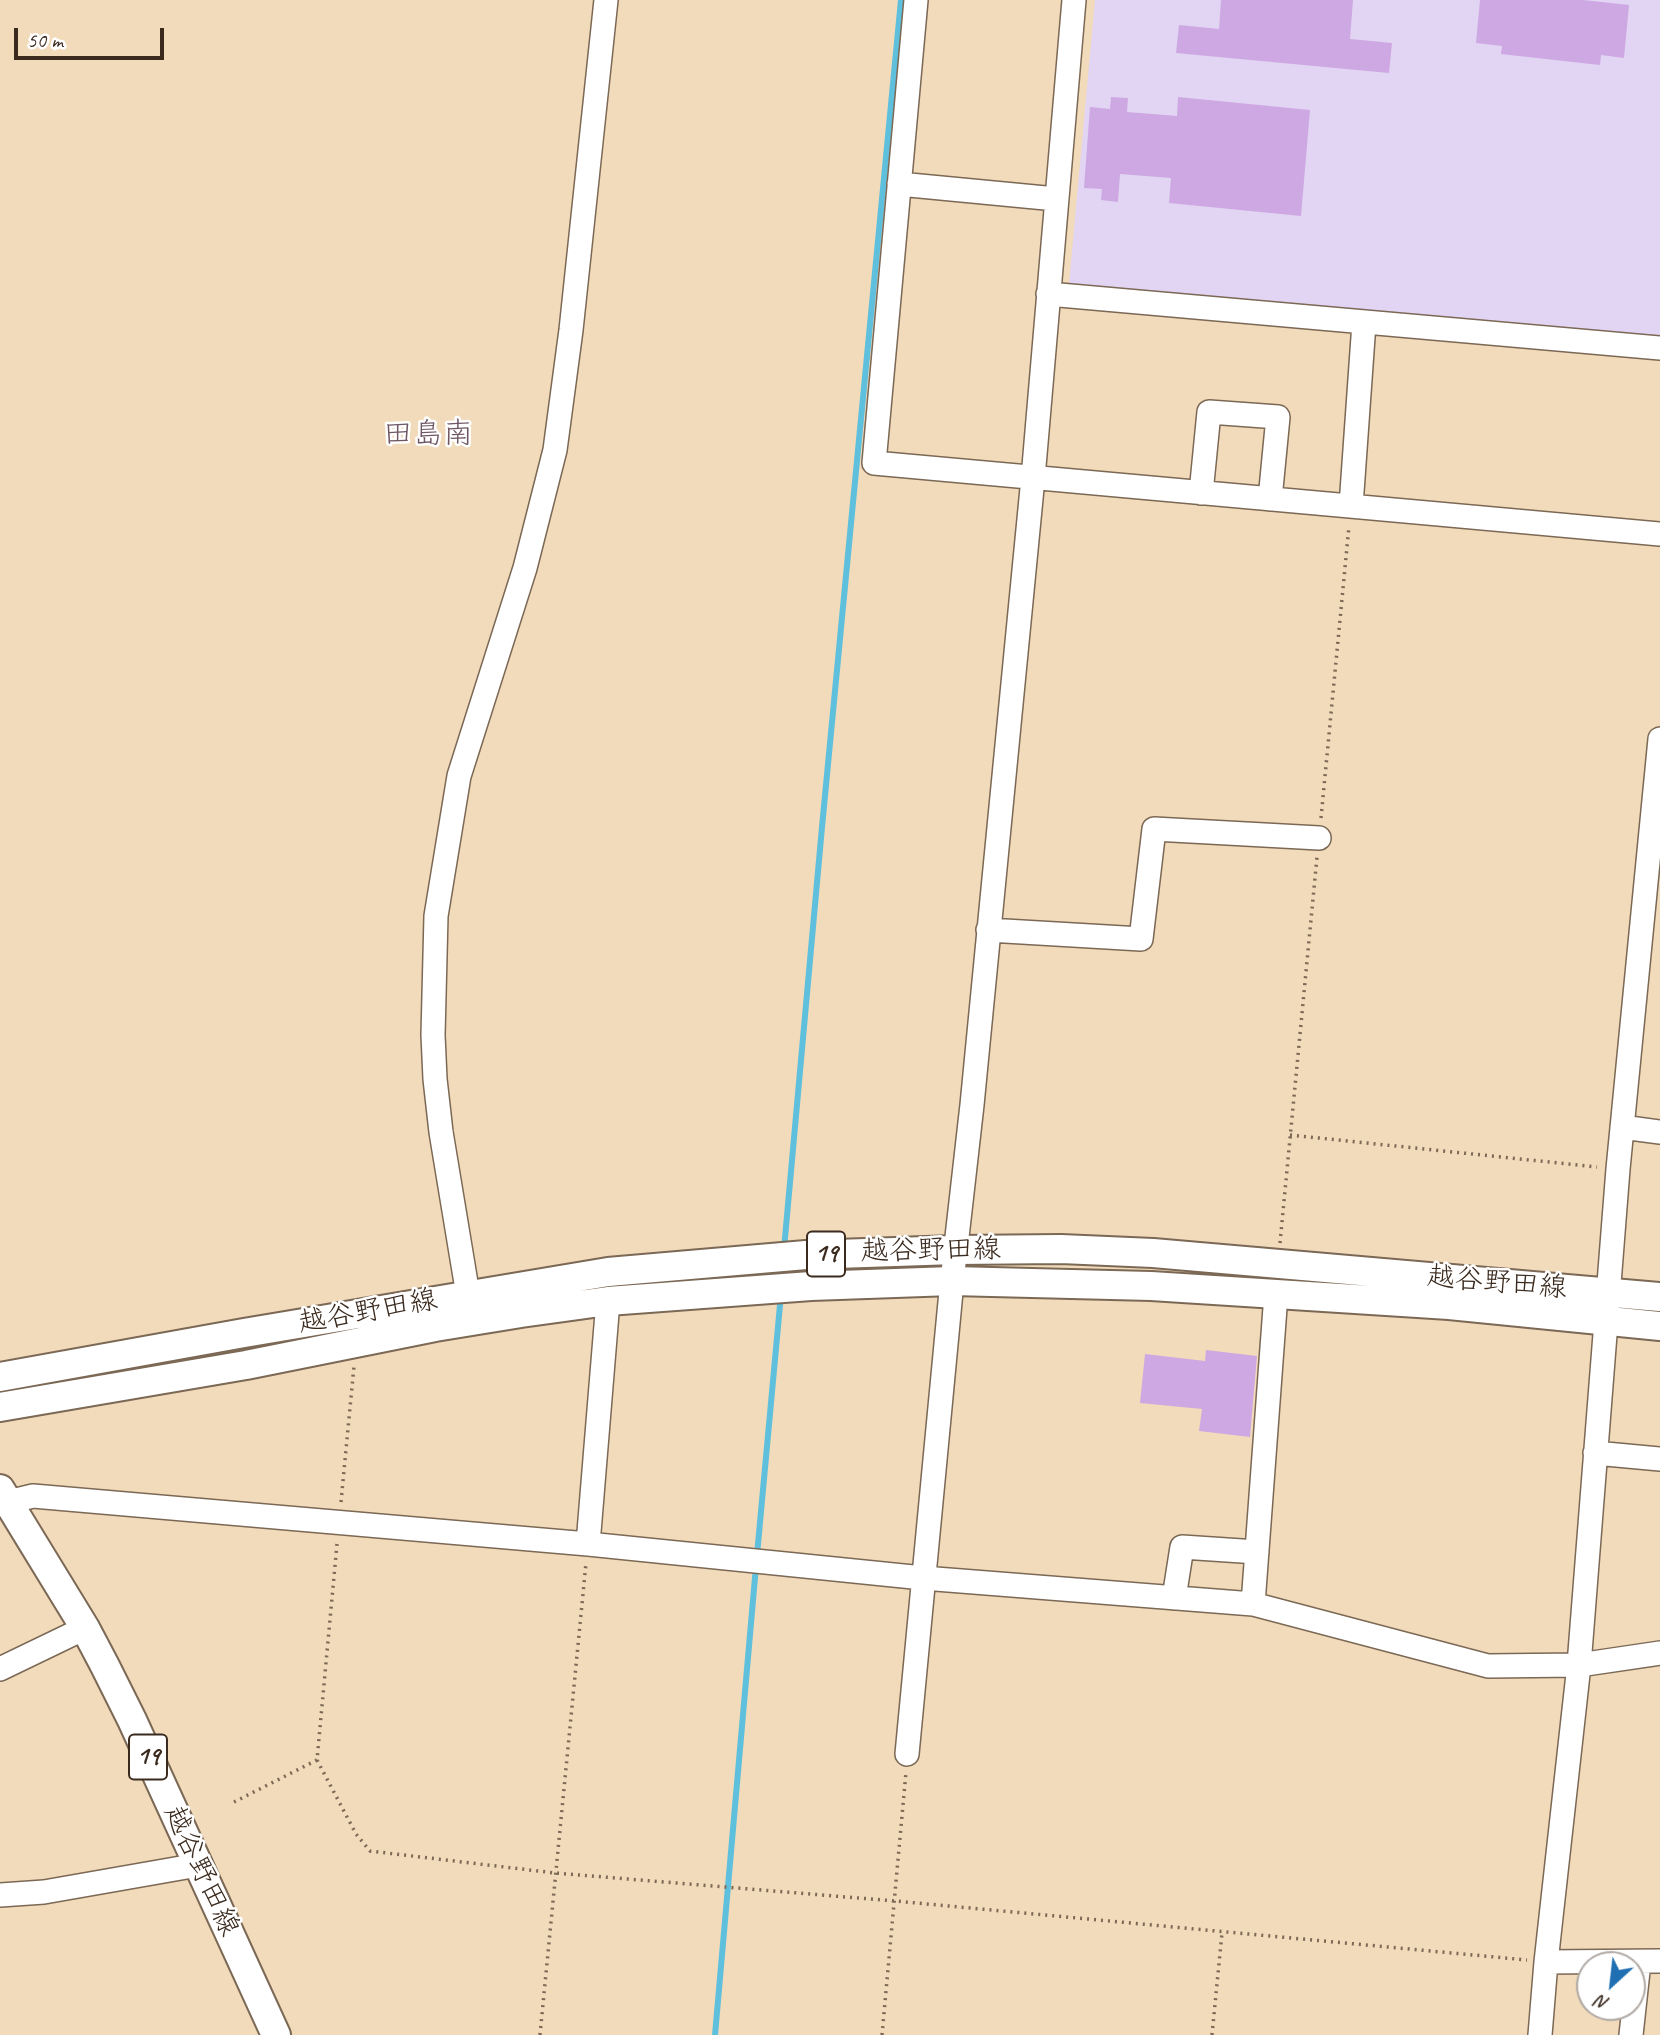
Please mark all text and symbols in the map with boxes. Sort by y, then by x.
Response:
scale bar [18,14,168,58]
text: 50 m [27,27,63,53]
district label: 田島南 [383,417,473,453]
road number: 19 [807,1232,845,1276]
street label: 越谷野田線 [861,1233,1001,1269]
street label: 越谷野田線 [1426,1260,1568,1306]
street label: 越谷野田線 [296,1283,440,1341]
road number: 19 [129,1734,167,1780]
street label: 越谷野田線 [156,1800,246,1942]
north arrow [1576,1951,1646,2021]
text: N [1592,1990,1613,2016]

